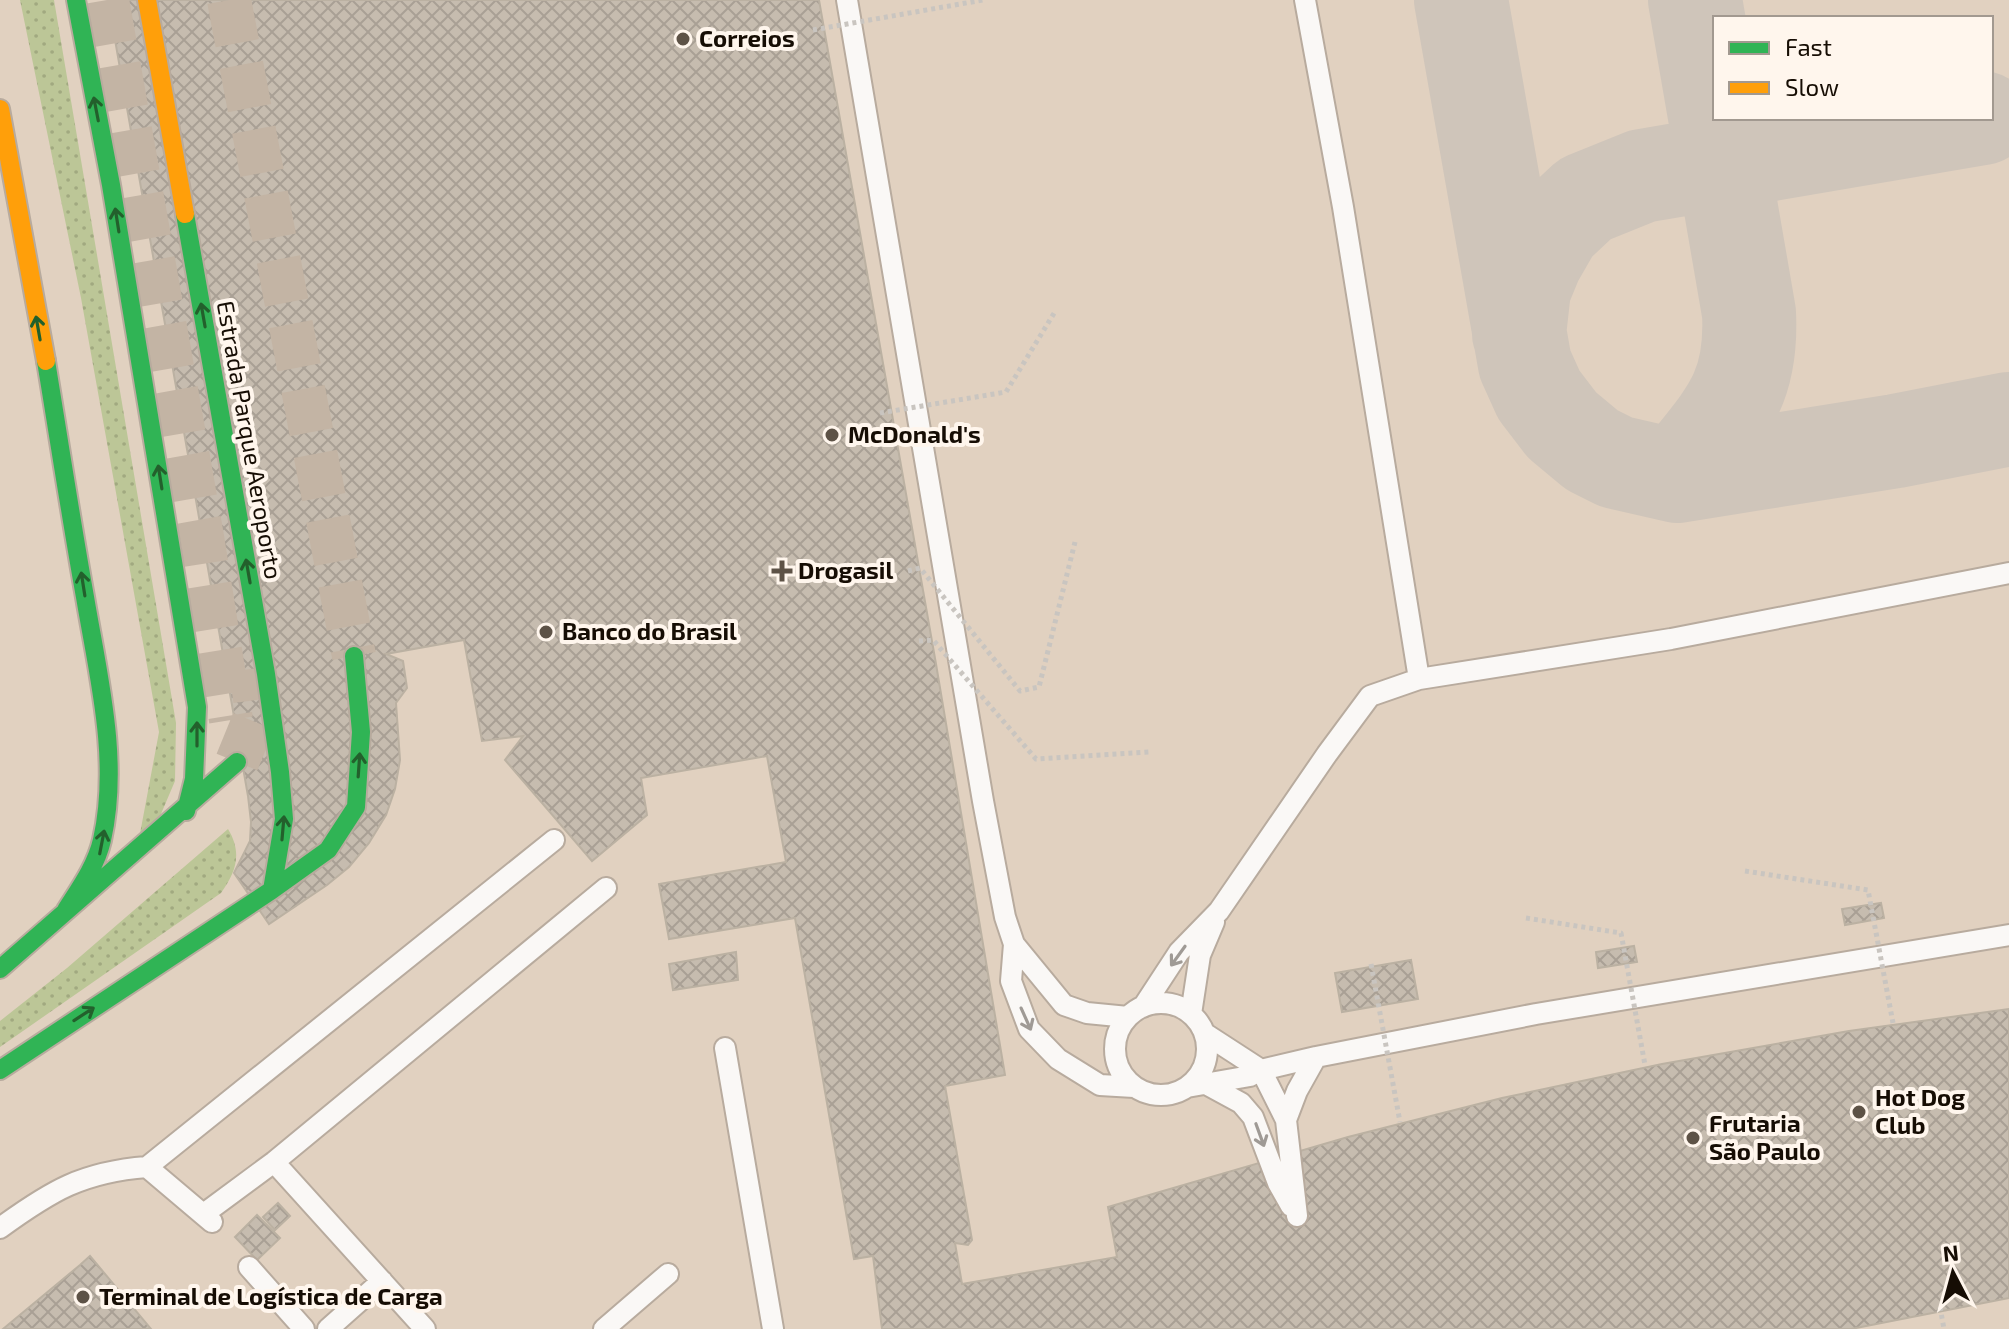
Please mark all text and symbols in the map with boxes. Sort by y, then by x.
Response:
legend [1713,16,1993,120]
place label: Correios [699,23,795,52]
marker: Correios [674,30,692,48]
text: Fast [1785,32,1832,61]
text: Slow [1785,72,1839,101]
one-way arrow [88,97,103,122]
one-way arrow [108,208,123,234]
street label: Estrada Parque Aeroporto [212,298,289,581]
one-way arrow [194,303,209,328]
one-way arrow [30,316,45,341]
place label: McDonald's [848,419,981,448]
marker: McDonald's [823,426,841,444]
one-way arrow [151,465,166,490]
place label: Drogasil [798,555,893,584]
one-way arrow [239,559,254,584]
marker: Drogasil [773,562,791,580]
one-way arrow [74,572,89,597]
place label: Banco do Brasil [562,616,737,645]
marker: Banco do Brasil [537,623,555,641]
one-way arrow [189,721,205,748]
one-way arrow [352,752,367,779]
one-way arrow [275,815,290,842]
one-way arrow [95,830,110,855]
one-way arrow [1169,945,1186,966]
one-way arrow [72,1006,94,1022]
one-way arrow [1019,1006,1034,1031]
place label: Hot Dog Club [1875,1082,1965,1139]
marker: Hot Dog Club [1850,1103,1868,1121]
place label: Frutaria São Paulo [1709,1108,1821,1165]
one-way arrow [1254,1122,1268,1147]
marker: Frutaria São Paulo [1684,1129,1702,1147]
north arrow [1913,1233,1993,1313]
text: N [1942,1238,1960,1266]
place label: Terminal de Logística de Carga [99,1281,443,1310]
marker: Terminal de Logística de Carga [74,1288,92,1306]

